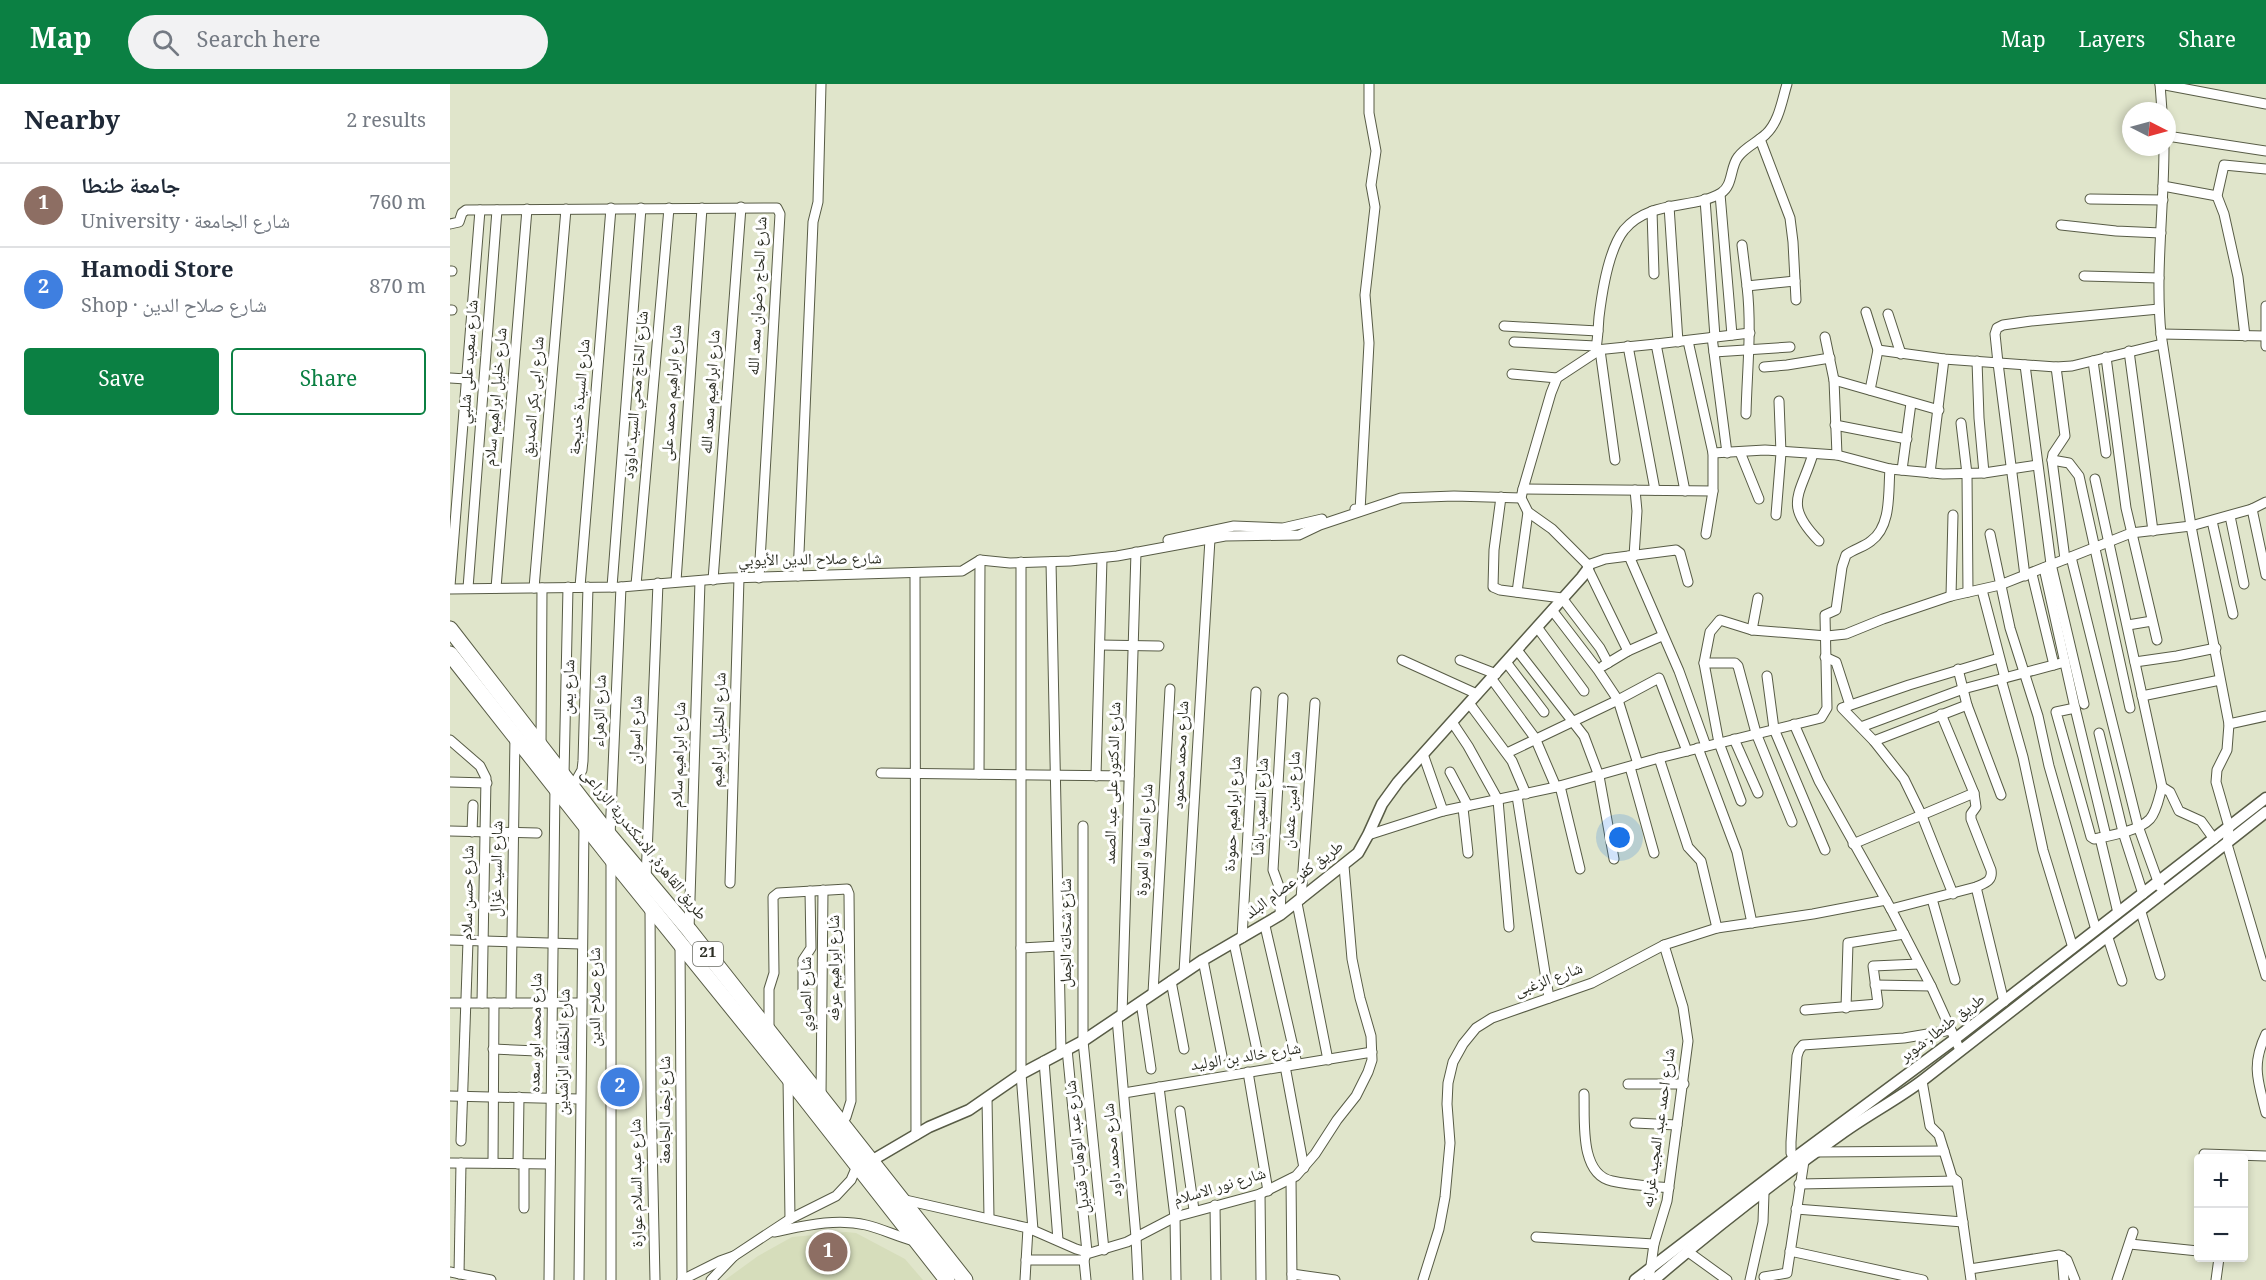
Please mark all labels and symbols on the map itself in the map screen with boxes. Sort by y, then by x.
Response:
north arrow [2122,102,2176,156]
street label: شارع الحاج رضوان سعد الله [741,216,777,376]
street label: شارع سعيد على شلبي [452,299,488,425]
street label: شارع الحاج محي السيد داوود [616,310,658,480]
street label: شارع ابراهيم محمد على [655,324,691,462]
street label: شارع خليل ابراهيم سلام [477,326,517,468]
street label: شارع ابراهيم سعد الله [694,329,730,455]
street label: شارع ابى بكر الصديق [516,335,554,459]
street label: شارع السيدة خديجة [562,338,600,456]
street label: شارع صلاح الدين الأيوبي [738,546,882,576]
street label: شارع يمن [556,659,584,715]
street label: شارع الخليل ابراهيم [704,672,736,788]
street label: شارع الزهراء [586,674,616,748]
street label: شارع اسوان [622,695,652,765]
street label: شارع محمد محمود [1166,700,1198,810]
street label: شارع ابراهيم سلام [665,701,695,809]
street label: شارع الدكتور على عبد الصمد [1098,701,1130,865]
street label: شارع أمين عثمان [1276,750,1310,850]
street label: شارع ابراهيم حمودة [1217,756,1251,872]
street label: شارع السعيد باشا [1246,757,1278,857]
street label: طريق القاهرة, الاسكندرية الزراعى [573,763,713,927]
street label: شارع الصفا و المروة [1130,783,1162,897]
street label: شارع السيد غزال [484,821,512,917]
your location [1605,823,1634,852]
street label: طريق كفر عصام البلد [1240,835,1350,927]
street label: شارع حسن سلام [455,845,483,941]
street label: شارع شحاته الجمل [1054,878,1081,988]
street label: شارع ابراهيم عرفه [822,915,849,1021]
road number: 21 [693,942,723,966]
street label: شارع صلاح الدين [583,947,610,1047]
street label: شارع الصاوي [794,956,821,1032]
street label: شارع الزغبى [1511,956,1587,1006]
street label: شارع محمد ابو سعده [522,973,552,1093]
street label: طريق طنطا, شوبر [1893,987,1992,1071]
street label: شارع الخلفاء الراشدين [550,988,580,1116]
street label: شارع خالد بن الوليد [1189,1036,1303,1080]
street label: شارع احمد عبد المجيد غرابه [1635,1046,1685,1210]
street label: شارع نجف الجامعة [653,1056,680,1164]
pin: 2 [600,1064,640,1110]
street label: شارع عبد الوهاب قنديل [1059,1079,1099,1215]
street label: شارع محمد داود [1096,1102,1132,1198]
street label: شارع عبد السلام عوارة [623,1118,653,1248]
street label: شارع نور الاسلام [1170,1161,1270,1215]
pin: 1 [808,1230,848,1274]

